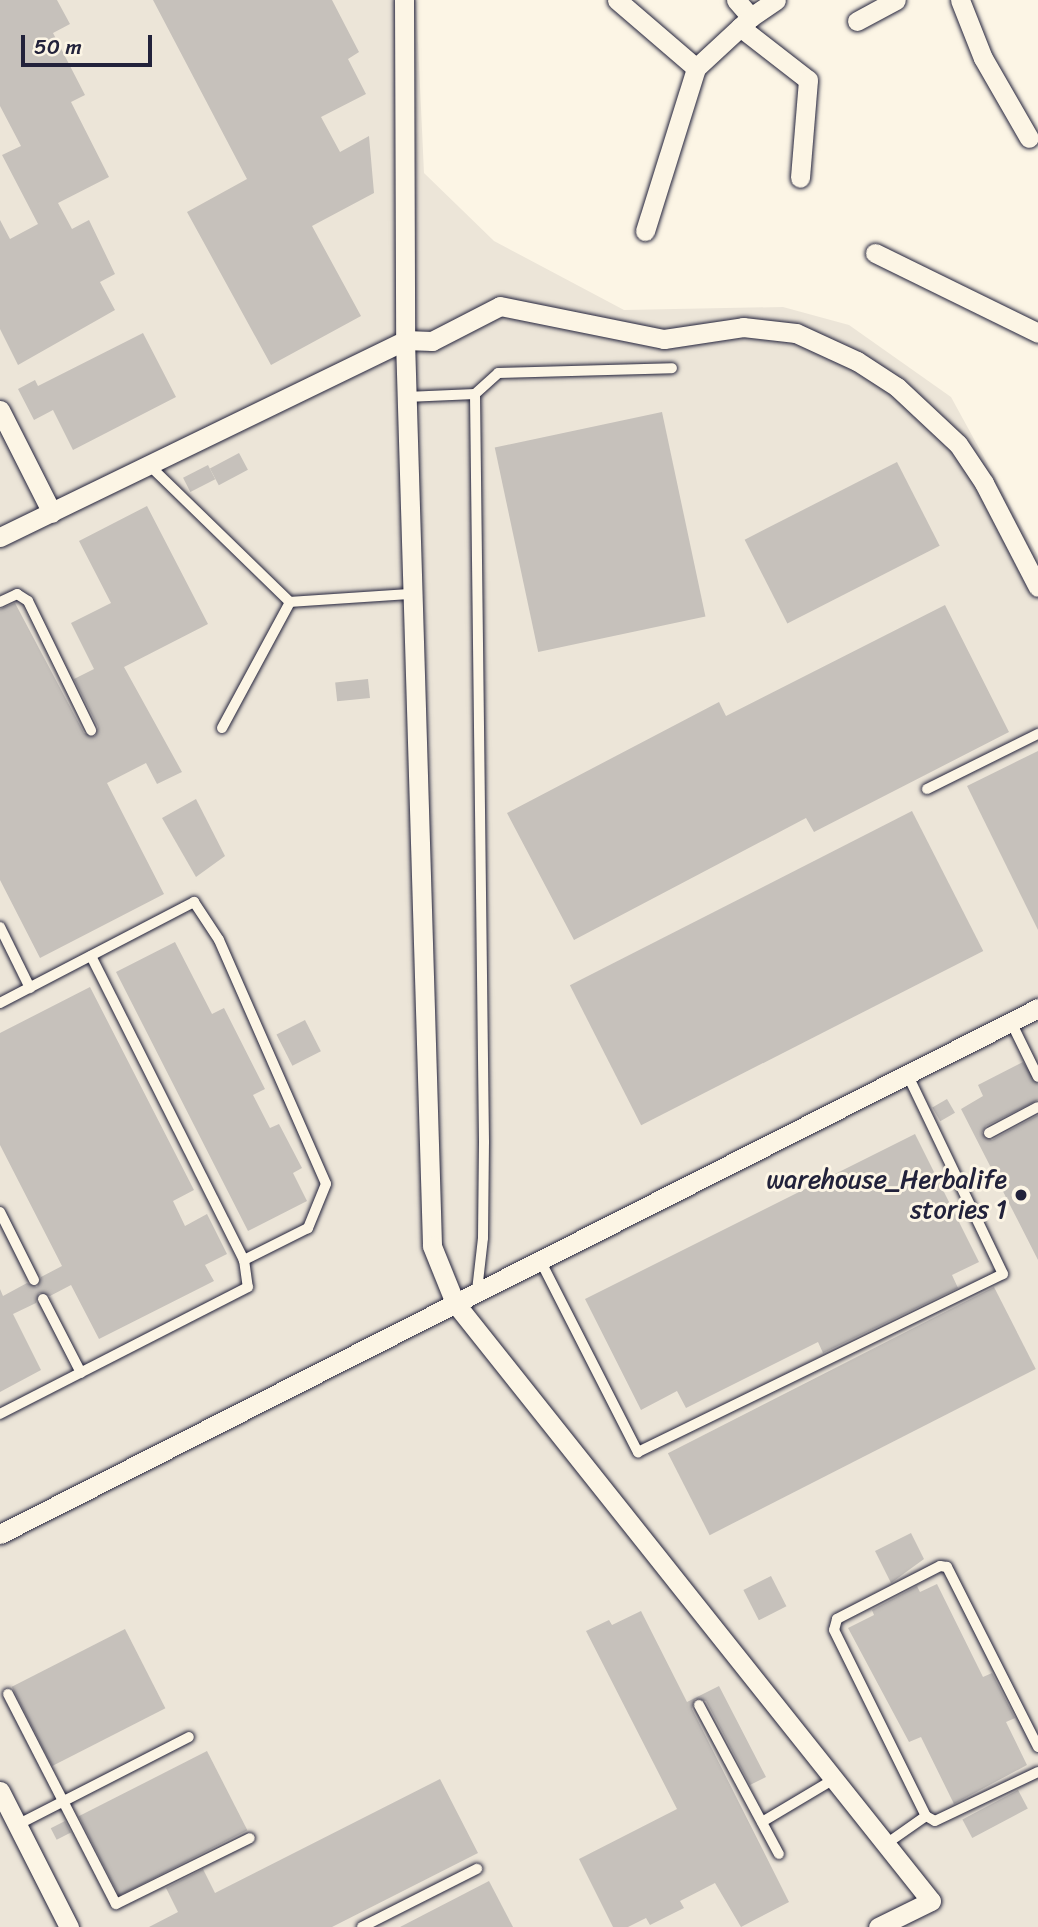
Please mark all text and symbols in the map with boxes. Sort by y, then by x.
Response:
scale bar [24,21,156,65]
text: 50 m [34,28,82,66]
place label: warehouse_Herbalife stories 1 [766,1164,1007,1226]
marker: warehouse_Herbalife stories 1 [1013,1187,1029,1203]

